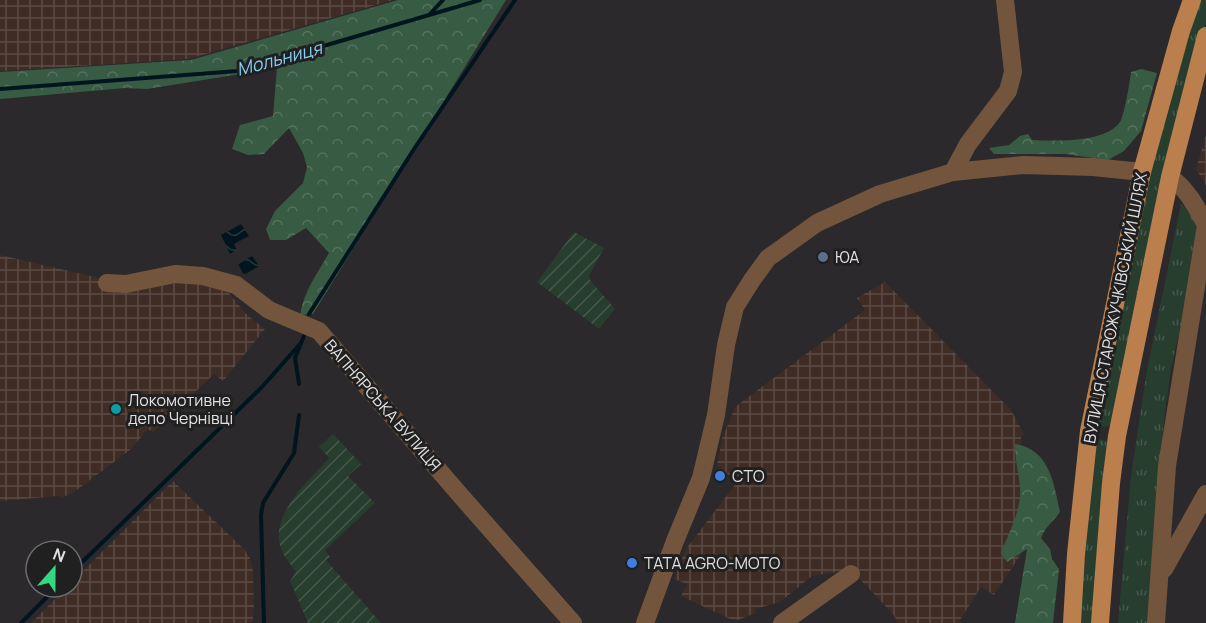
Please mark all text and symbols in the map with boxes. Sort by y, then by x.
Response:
water label: Мольниця [234,35,326,81]
street label: ВУЛИЦЯ СТАРОЖУЧКІВСЬКИЙ ШЛЯХ [1078,171,1152,445]
place label: ЮА [835,246,860,268]
marker: ЮА [816,250,830,264]
street label: ВАПНЯРСЬКА ВУЛИЦЯ [320,335,446,475]
place label: Локомотивне депо Чернівці [128,389,233,429]
marker: Локомотивне депо Чернівці [109,402,123,416]
place label: СТО [732,465,765,487]
marker: СТО [713,469,727,483]
north arrow [24,539,84,599]
text: N [50,543,69,567]
place label: TATA AGRO-MOTO [644,552,781,574]
marker: TATA AGRO-MOTO [625,556,639,570]

